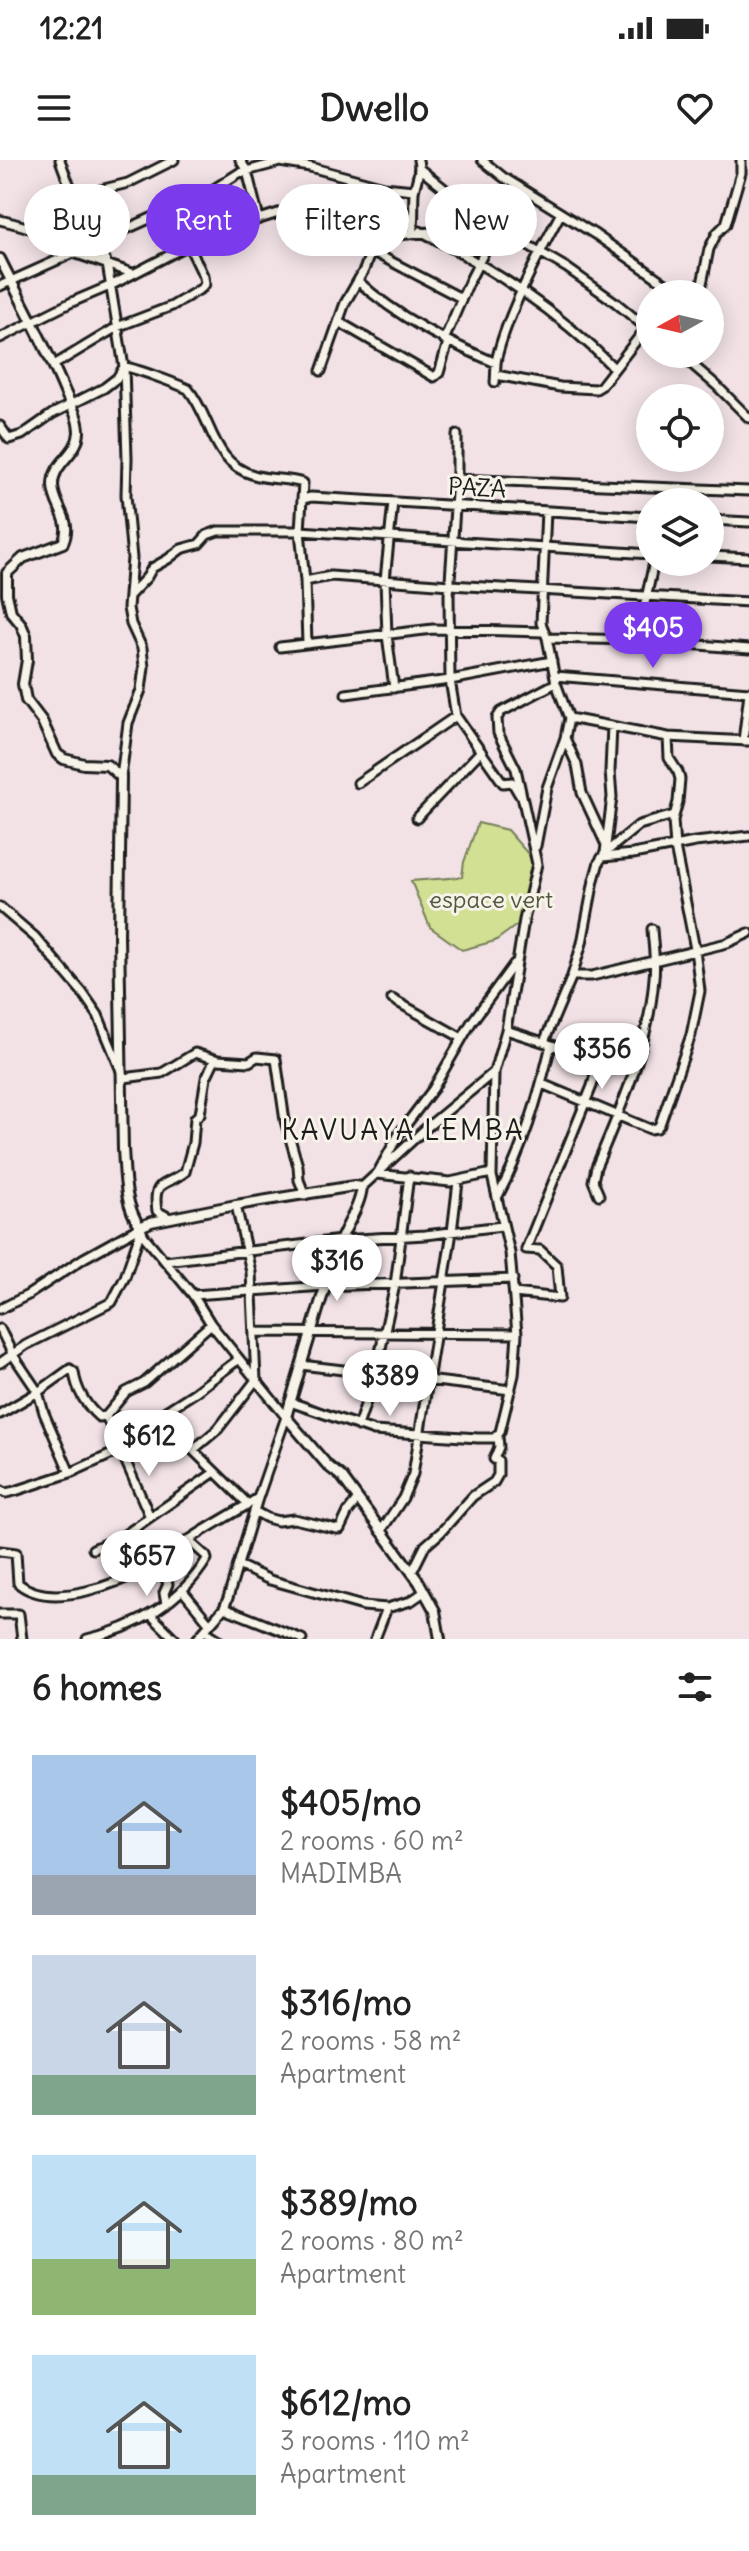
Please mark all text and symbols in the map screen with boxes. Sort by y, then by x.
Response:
text: 12:21 [40,9,103,47]
icon: menu [32,86,76,130]
text: Dwello [320,86,429,131]
icon: heart [673,86,717,130]
chip: Buy [24,184,130,256]
chip: Rent [146,184,260,256]
chip: Filters [276,184,409,256]
chip: New [425,184,537,256]
north arrow [636,280,724,368]
map controls [636,280,724,576]
button: locate [636,384,724,472]
street label: PAZA [447,470,507,504]
button: layers [636,488,724,576]
pin: $405 [606,602,700,670]
text: $405 [622,611,684,644]
park label: espace vert [429,884,553,914]
pin: $356 [555,1023,649,1091]
text: $356 [572,1032,632,1065]
district label: KAVUAYA LEMBA [281,1112,525,1148]
pin: $316 [290,1235,384,1303]
text: $316 [310,1244,364,1277]
pin: $389 [343,1350,437,1418]
text: $389 [360,1359,420,1392]
pin: $612 [102,1410,196,1478]
text: $612 [122,1419,176,1452]
pin: $657 [100,1530,194,1598]
text: $657 [118,1539,176,1572]
icon: filters [673,1665,717,1709]
text: 6 homes [32,1666,162,1709]
text: $405/mo [280,1781,421,1824]
icon: home [96,1787,192,1883]
text: 2 rooms · 60 m² [280,1824,464,1857]
text: MADIMBA [280,1857,402,1890]
text: $316/mo [280,1981,412,2024]
icon: home [96,1987,192,2083]
text: 2 rooms · 58 m² [280,2024,461,2057]
text: Apartment [280,2057,406,2090]
text: $389/mo [280,2181,418,2224]
icon: home [96,2187,192,2283]
text: 2 rooms · 80 m² [280,2224,464,2257]
text: Apartment [280,2257,406,2290]
text: $612/mo [280,2381,411,2424]
icon: home [96,2387,192,2483]
text: 3 rooms · 110 m² [280,2424,470,2457]
text: Apartment [280,2457,406,2490]

